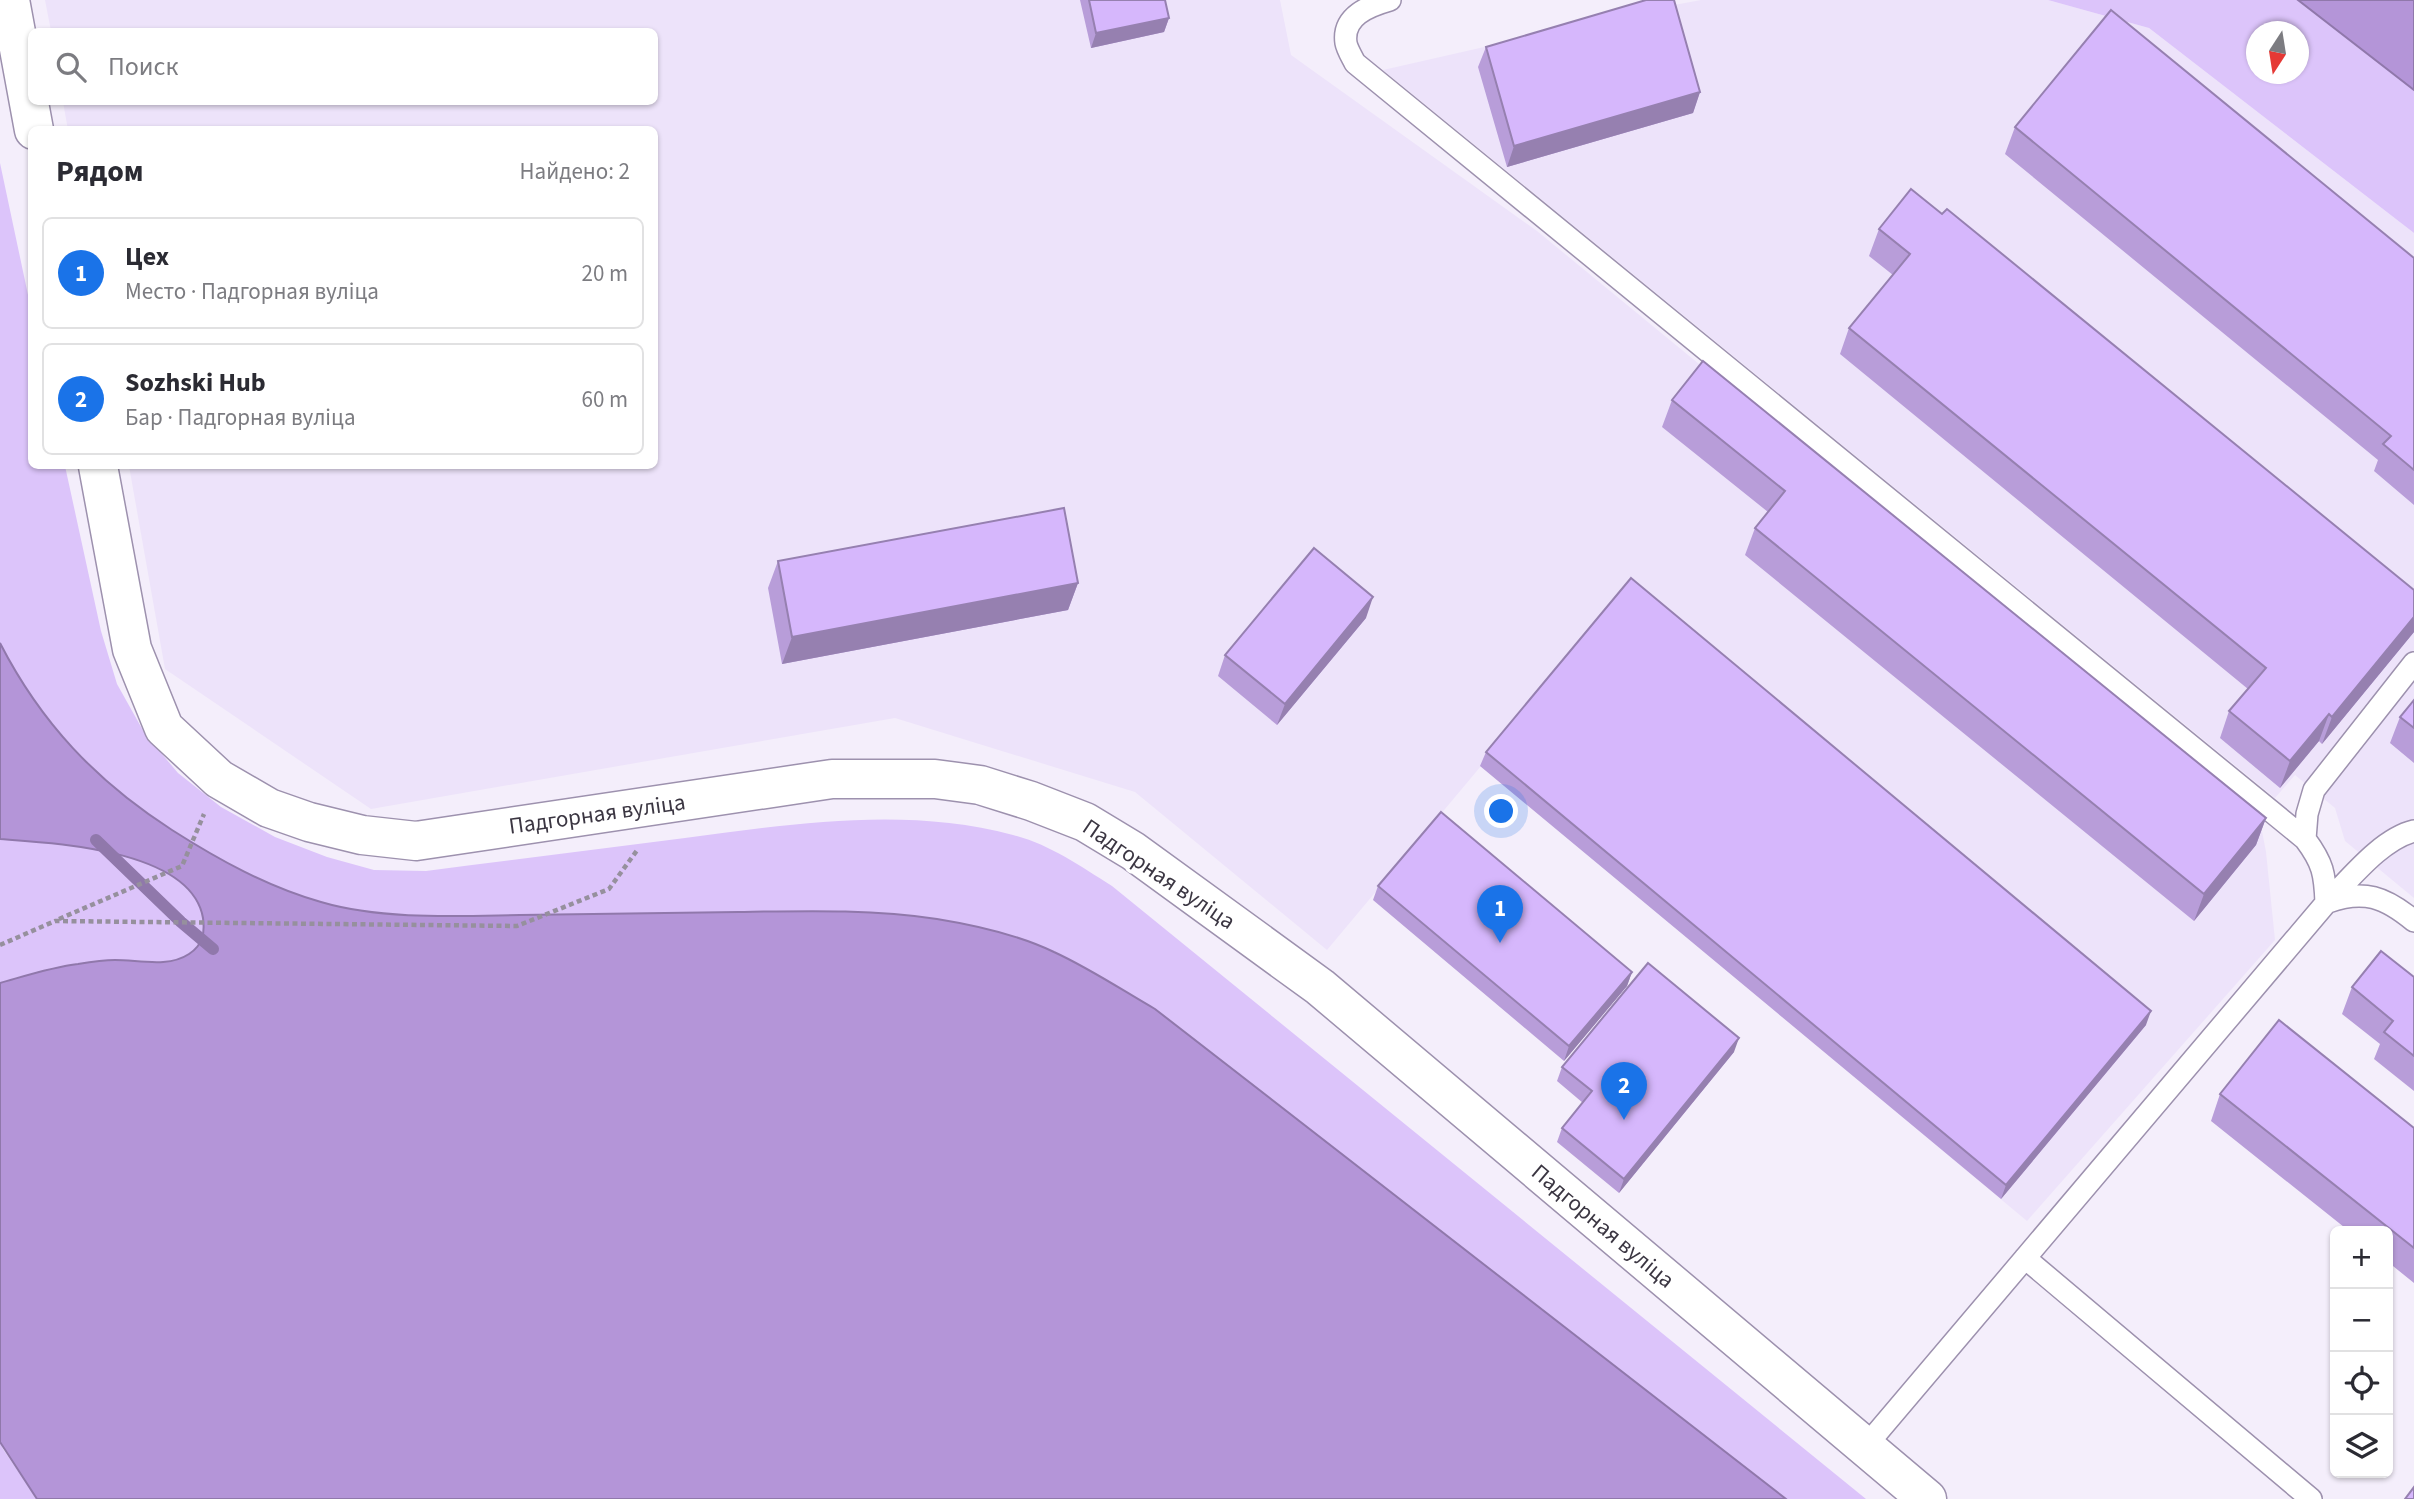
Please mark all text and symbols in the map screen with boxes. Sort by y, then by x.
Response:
north arrow [2246,21,2309,84]
search box [28,28,658,105]
icon: search [52,48,90,86]
text: Поиск [108,48,178,85]
text: Рядом [56,150,144,193]
text: Найдено: 2 [520,155,630,188]
text: Цех [125,238,169,275]
text: 1 [75,257,87,290]
text: 20 m [581,257,628,290]
text: Место · Падгорная вуліца [125,275,379,308]
text: Sozhski Hub [125,364,266,401]
text: 2 [75,383,87,416]
text: 60 m [581,383,628,416]
text: Бар · Падгорная вуліца [125,401,356,434]
street label: Падгорная вуліца [507,785,687,843]
your location [1484,794,1518,828]
street label: Падгорная вуліца [1076,811,1242,937]
pin: 1 [1477,885,1523,943]
pin: 2 [1601,1062,1647,1120]
street label: Падгорная вуліца [1524,1156,1682,1296]
map controls [2330,1226,2393,1478]
button: + [2330,1226,2393,1289]
button: − [2330,1289,2393,1352]
button: locate [2330,1352,2393,1415]
button: layers [2330,1415,2393,1478]

